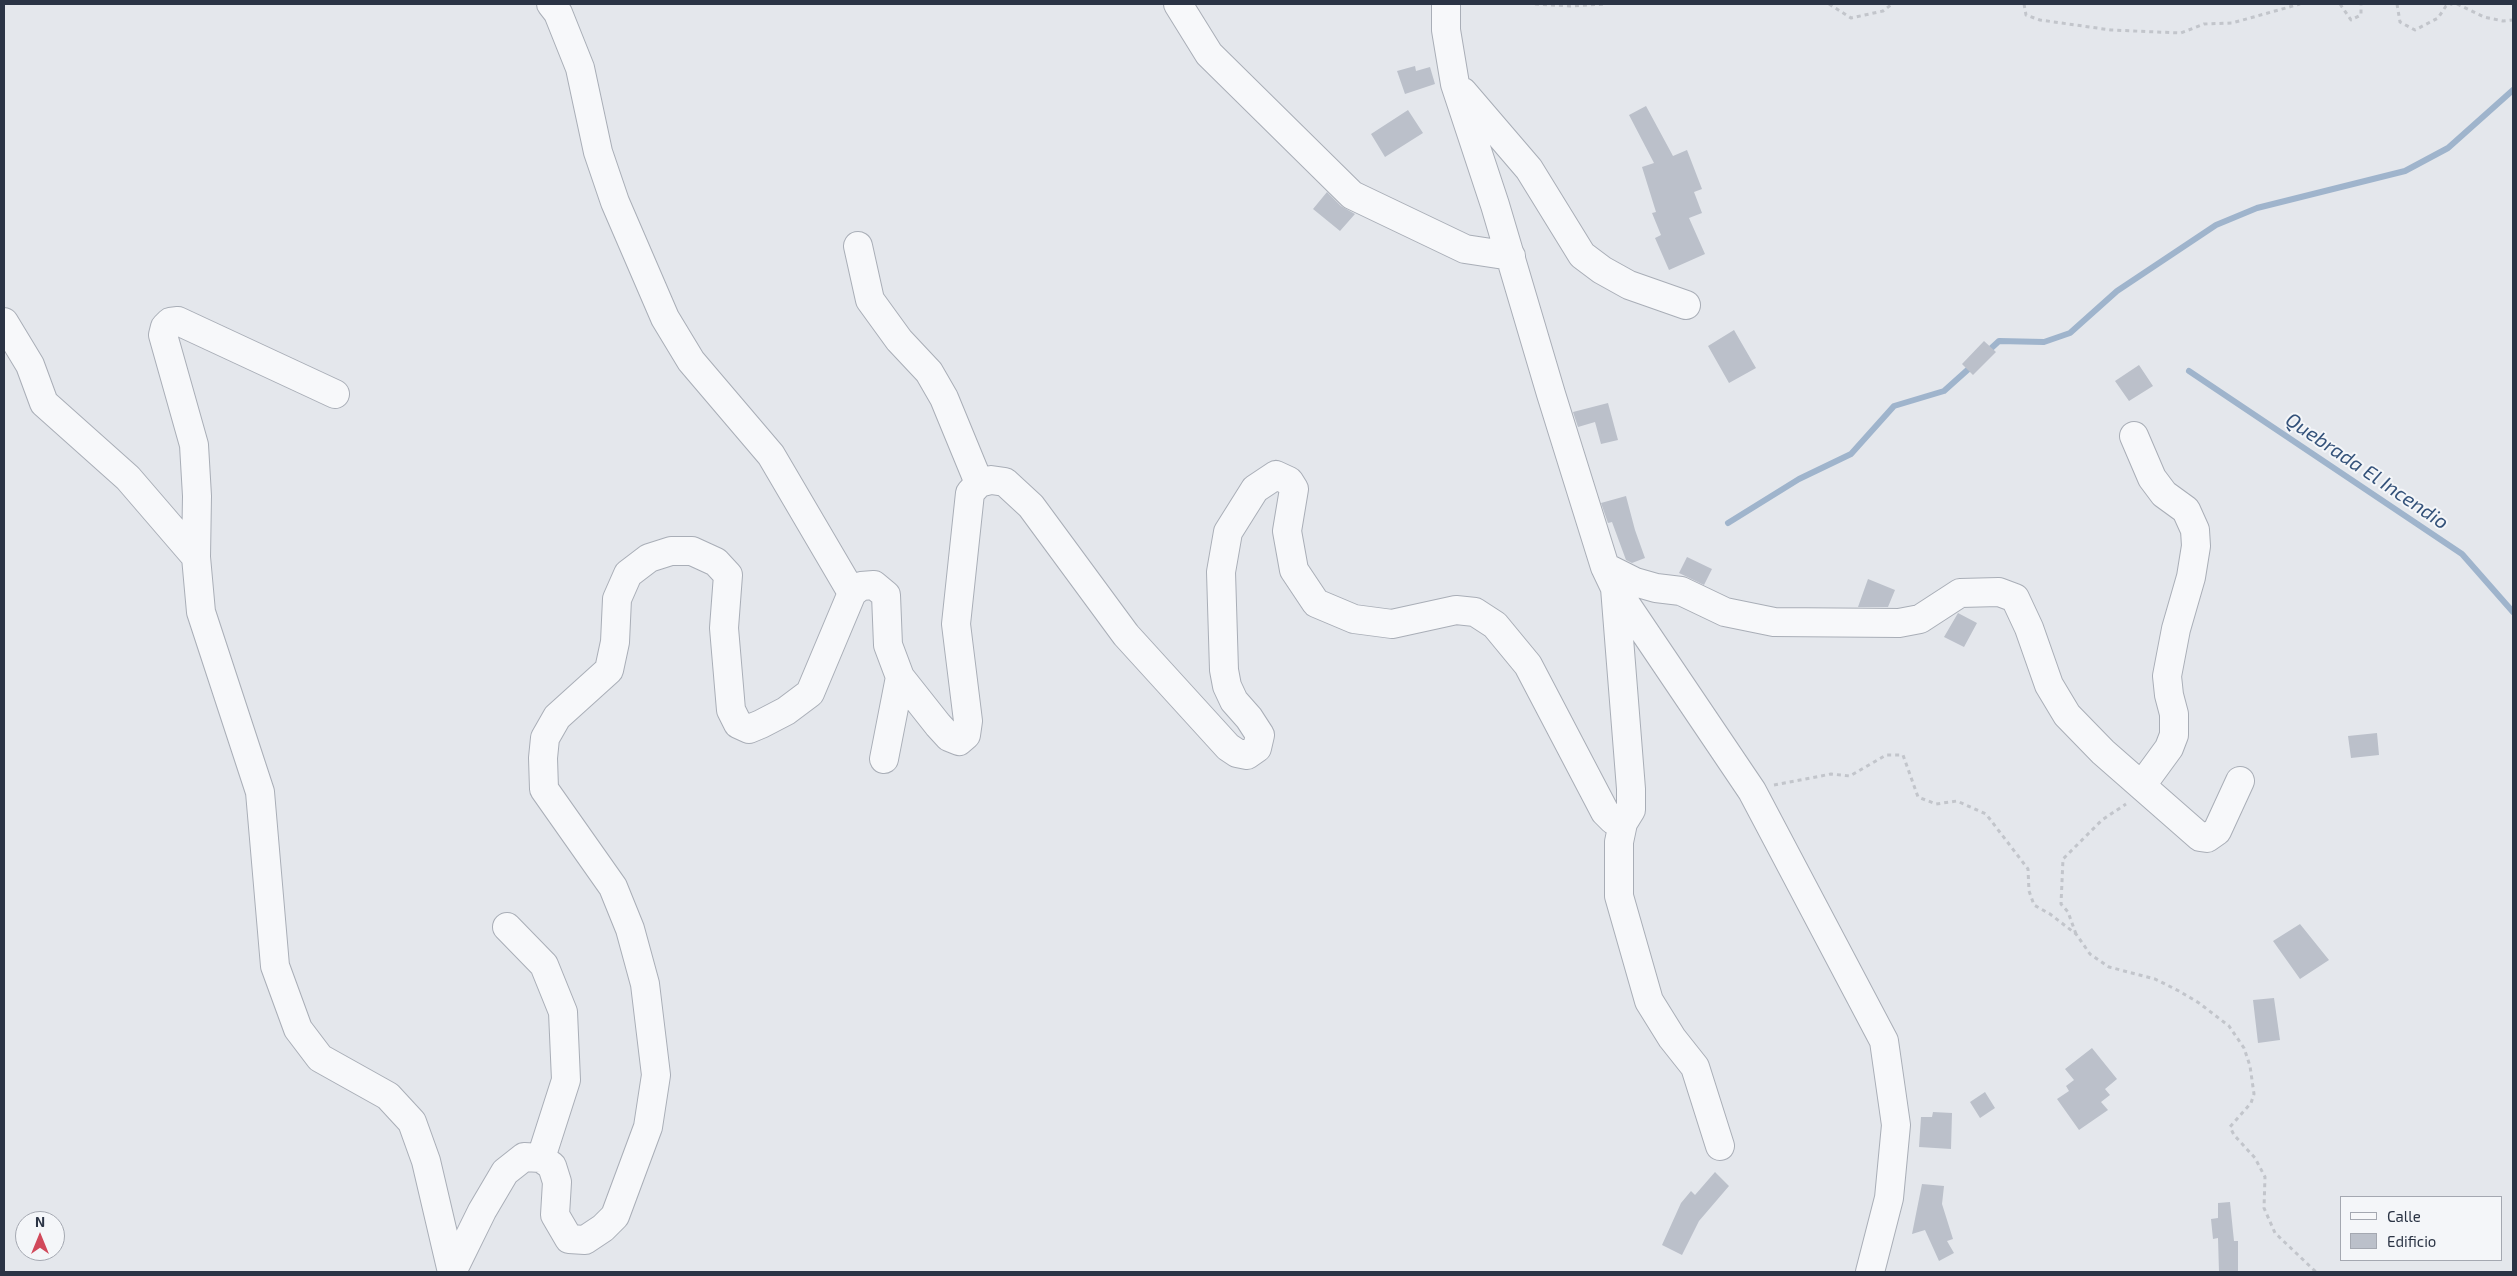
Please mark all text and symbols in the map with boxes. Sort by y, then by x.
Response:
water label: Quebrada El Incendio [2281,408,2453,534]
legend [2340,1196,2502,1261]
text: Calle [2387,1207,2421,1225]
north arrow [15,1211,65,1261]
text: N [35,1213,45,1230]
text: Edificio [2387,1232,2436,1250]

